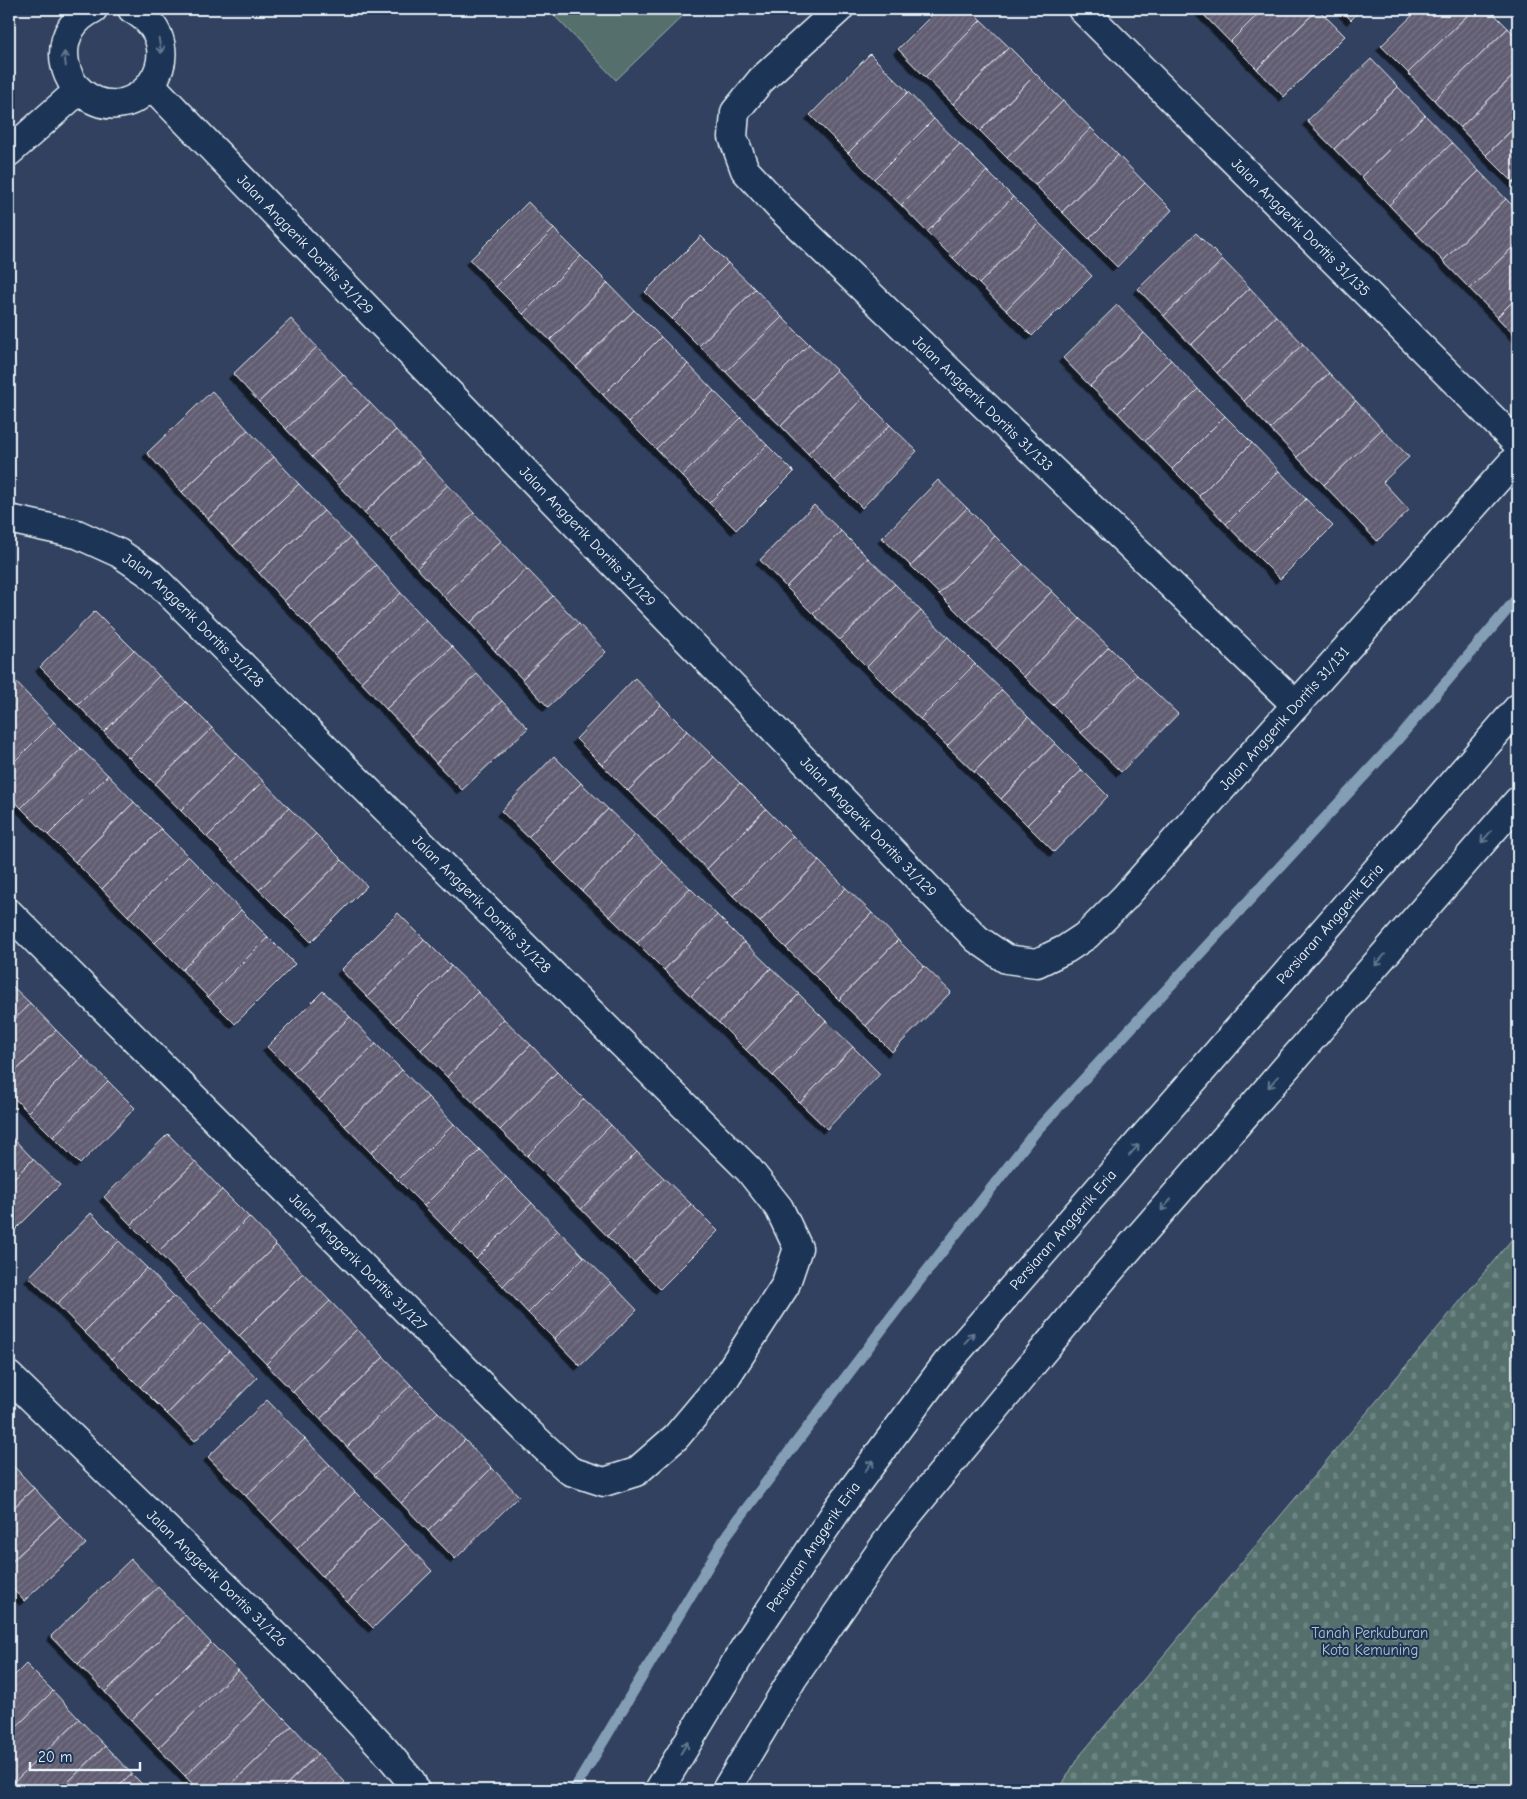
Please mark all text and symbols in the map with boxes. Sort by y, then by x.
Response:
one-way arrow [156,37,165,53]
one-way arrow [60,51,70,67]
street label: Jalan Anggerik Doritis 31/135 [1228,154,1374,300]
street label: Jalan Anggerik Doritis 31/129 [233,171,377,319]
street label: Jalan Anggerik Doritis 31/133 [909,332,1057,475]
street label: Jalan Anggerik Doritis 31/129 [516,462,660,610]
street label: Jalan Anggerik Doritis 31/128 [119,549,268,691]
street label: Jalan Anggerik Doritis 31/131 [1215,643,1353,794]
street label: Jalan Anggerik Doritis 31/129 [796,753,941,901]
street label: Jalan Anggerik Doritis 31/128 [408,831,555,977]
one-way arrow [1481,831,1492,844]
street label: Persiaran Anggerik Eria [1272,860,1387,988]
one-way arrow [1374,953,1385,966]
one-way arrow [1267,1076,1279,1089]
one-way arrow [1128,1144,1139,1157]
street label: Persiaran Anggerik Eria [1006,1166,1120,1294]
street label: Jalan Anggerik Doritis 31/127 [285,1189,431,1335]
one-way arrow [1161,1198,1172,1211]
one-way arrow [963,1332,975,1345]
one-way arrow [864,1459,874,1473]
street label: Persiaran Anggerik Eria [762,1478,864,1615]
street label: Jalan Anggerik Doritis 31/126 [143,1506,291,1650]
park label: Tanah Perkuburan Kota Kemuning [1312,1624,1428,1659]
scale bar [30,1739,140,1771]
one-way arrow [680,1742,690,1756]
text: 20 m [38,1748,72,1766]

